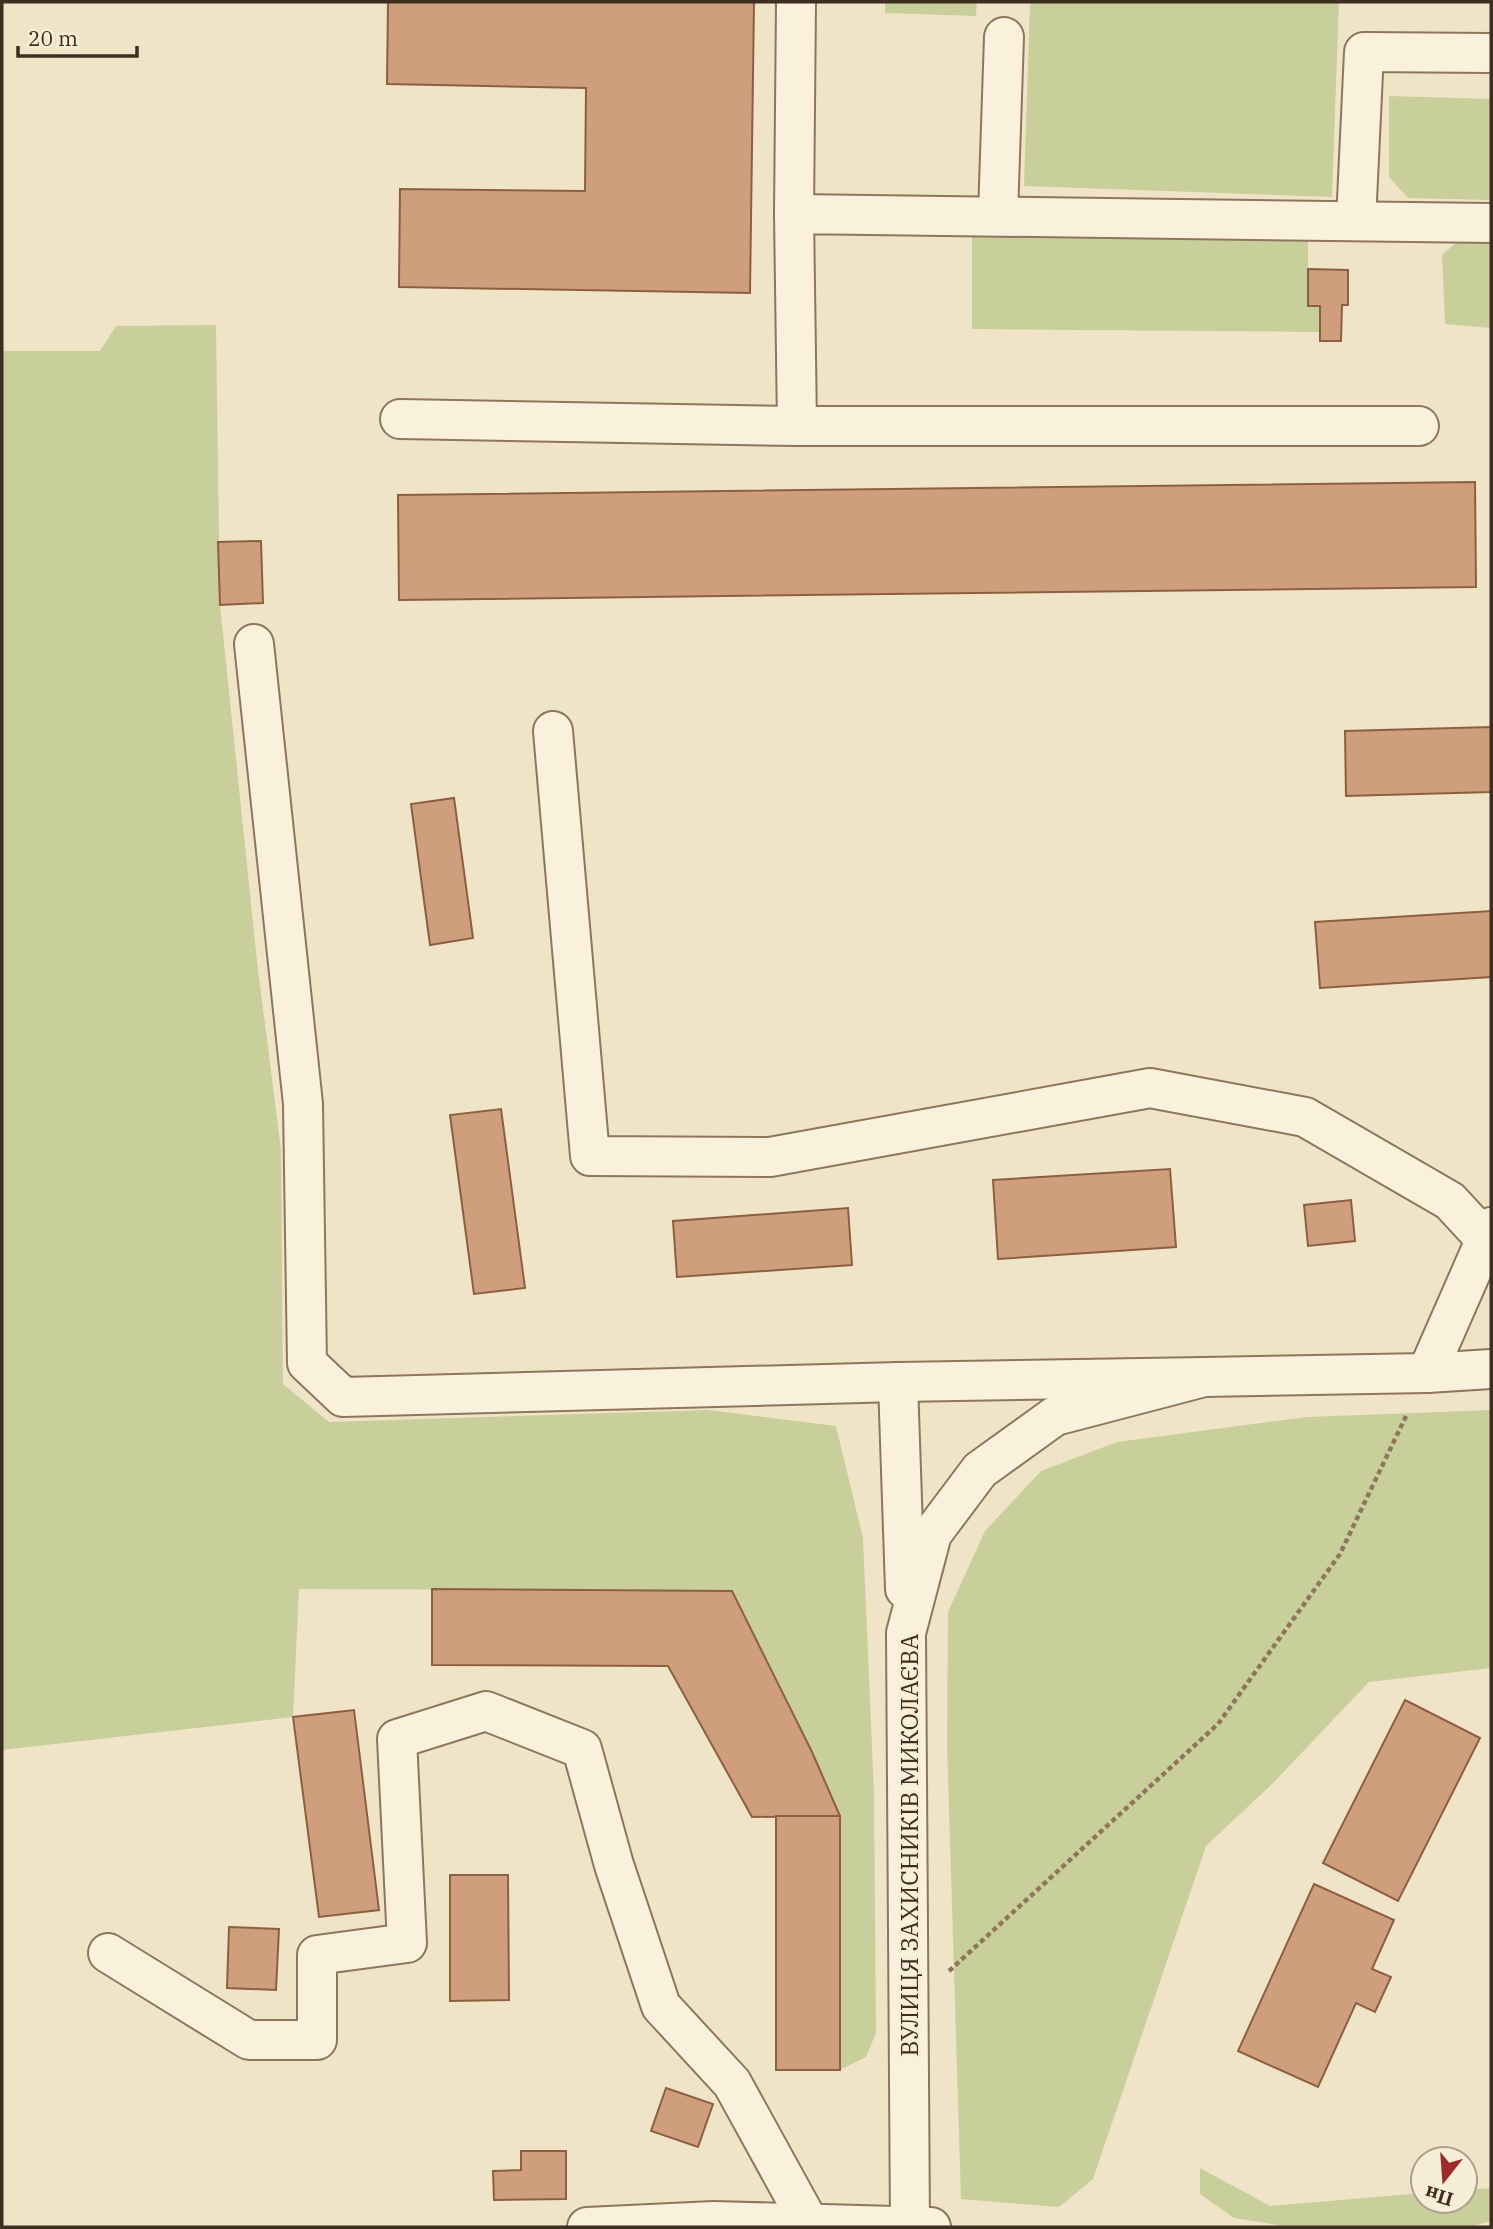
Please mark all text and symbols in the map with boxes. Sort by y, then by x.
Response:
scale bar [18,14,136,58]
text: 20 m [28,24,78,52]
street label: ВУЛИЦЯ ЗАХИСНИКІВ МИКОЛАЄВА [893,1633,925,2056]
north arrow [1409,2145,1479,2215]
text: Пн [1422,2181,1456,2212]

